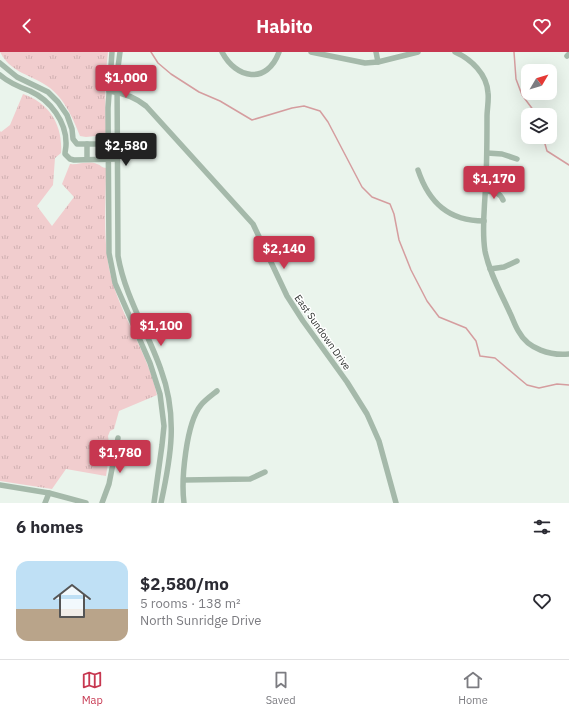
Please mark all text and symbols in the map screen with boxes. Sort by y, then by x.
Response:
icon: back [16,15,38,37]
text: Habito [256,15,313,38]
icon: heart [531,15,553,37]
north arrow [521,64,557,100]
map controls [521,64,557,144]
pin: $1,000 [93,65,159,99]
text: $1,000 [104,69,148,86]
button: layers [521,108,557,144]
pin: $2,580 [93,133,159,167]
text: $2,580 [104,137,148,154]
pin: $1,170 [461,166,527,200]
text: $1,170 [472,170,516,187]
pin: $2,140 [251,236,317,270]
text: $2,140 [262,240,306,257]
street label: East Sundown Drive [292,292,354,373]
pin: $1,100 [128,313,194,347]
text: $1,100 [139,317,183,334]
pin: $1,780 [87,440,153,474]
text: $1,780 [98,444,142,461]
text: 6 homes [16,516,83,538]
icon: filters [531,516,553,538]
text: $2,580/mo [140,573,229,595]
icon: home [48,577,96,625]
icon: heart [531,590,553,612]
text: 5 rooms · 138 m² [140,595,241,612]
text: North Sunridge Drive [140,612,261,629]
tab: Map [81,669,103,707]
tab: Saved [266,669,296,707]
tab: Home [458,669,488,707]

